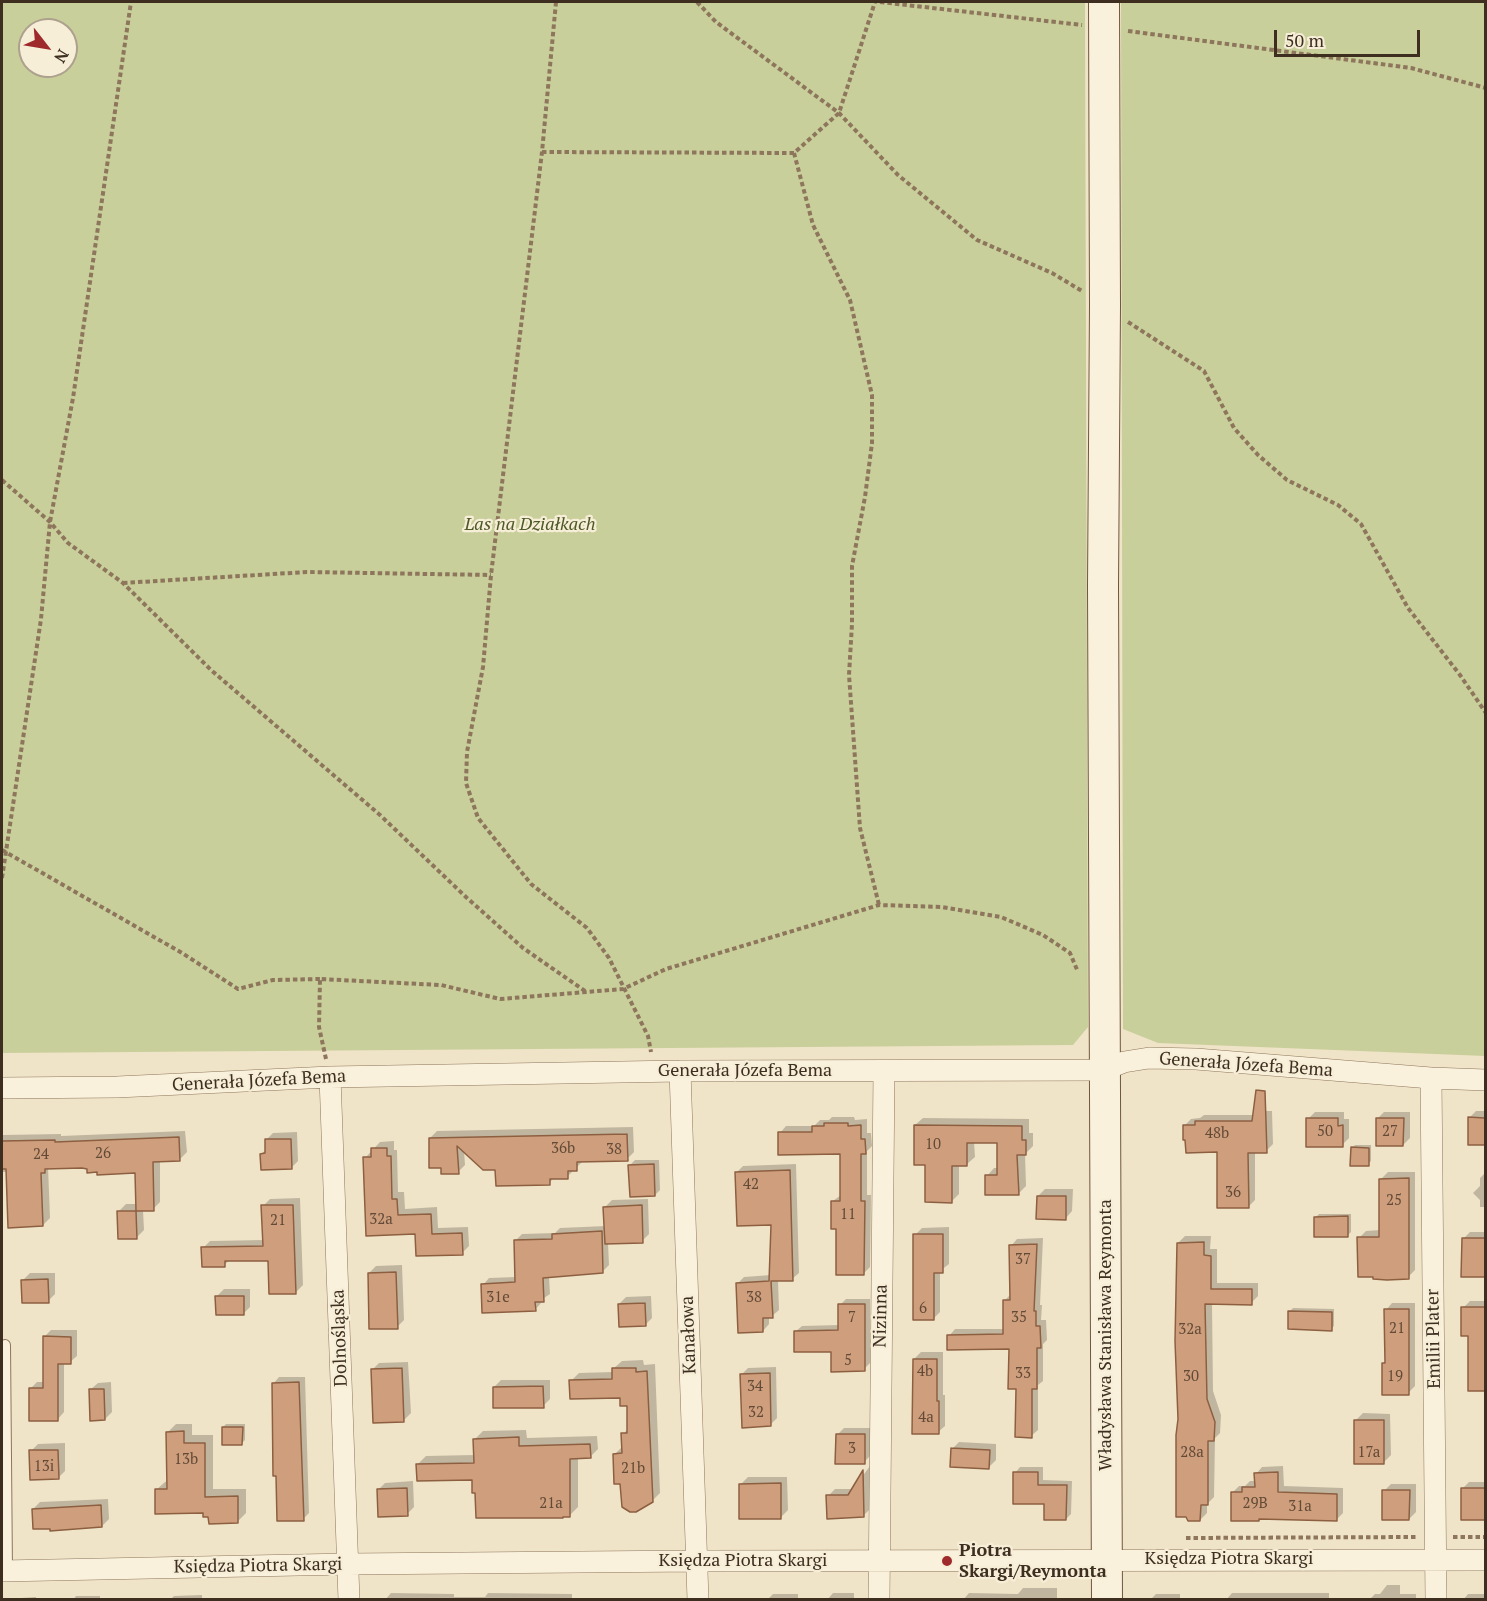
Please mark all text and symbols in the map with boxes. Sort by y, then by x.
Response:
north arrow [18,18,78,78]
scale bar [1277,18,1422,56]
text: 50 m [1285,28,1324,52]
text: N [49,45,74,67]
park label: Las na Działkach [464,514,596,536]
street label: Generała Józefa Bema [1158,1048,1334,1082]
street label: Generała Józefa Bema [658,1060,832,1082]
street label: Generała Józefa Bema [171,1066,347,1096]
house number: 50 [1317,1123,1333,1141]
house number: 27 [1382,1123,1398,1141]
house number: 48b [1205,1125,1229,1143]
house number: 10 [925,1136,941,1154]
house number: 36b [551,1140,575,1158]
house number: 38 [606,1141,622,1159]
house number: 26 [95,1145,111,1163]
house number: 24 [33,1146,49,1164]
house number: 42 [743,1176,759,1194]
house number: 36 [1225,1184,1241,1202]
house number: 25 [1386,1192,1402,1210]
street label: Władysława Stanisława Reymonta [1095,1199,1117,1471]
house number: 11 [840,1206,856,1224]
house number: 32a [369,1211,393,1229]
house number: 21 [270,1212,286,1230]
house number: 37 [1015,1251,1031,1269]
street label: Nizinna [870,1284,892,1348]
street label: Dolnośląska [328,1289,352,1387]
house number: 31e [486,1289,510,1307]
house number: 38 [746,1289,762,1307]
street label: Emilii Plater [1422,1289,1446,1389]
street label: Kanałowa [677,1296,701,1374]
house number: 6 [919,1300,927,1318]
house number: 7 [848,1309,856,1327]
house number: 35 [1011,1309,1027,1327]
house number: 21 [1389,1320,1405,1338]
house number: 32a [1178,1321,1202,1339]
house number: 5 [844,1352,852,1370]
house number: 4b [917,1363,933,1381]
house number: 33 [1015,1365,1031,1383]
house number: 30 [1183,1368,1199,1386]
house number: 19 [1387,1368,1403,1386]
house number: 34 [747,1378,763,1396]
house number: 32 [748,1404,764,1422]
house number: 4a [918,1409,934,1427]
house number: 3 [848,1440,856,1458]
house number: 28a [1180,1444,1204,1462]
house number: 17a [1358,1444,1380,1462]
house number: 13b [174,1451,198,1469]
house number: 13i [34,1458,54,1476]
house number: 21b [621,1460,645,1478]
house number: 21a [539,1495,563,1513]
house number: 29B [1242,1495,1268,1513]
house number: 31a [1288,1498,1312,1516]
place label: Piotra Skargi/Reymonta [959,1540,1107,1582]
street label: Księdza Piotra Skargi [1145,1548,1313,1570]
street label: Księdza Piotra Skargi [659,1550,827,1572]
street label: Księdza Piotra Skargi [173,1554,343,1578]
marker: Piotra Skargi/Reymonta [940,1554,954,1568]

